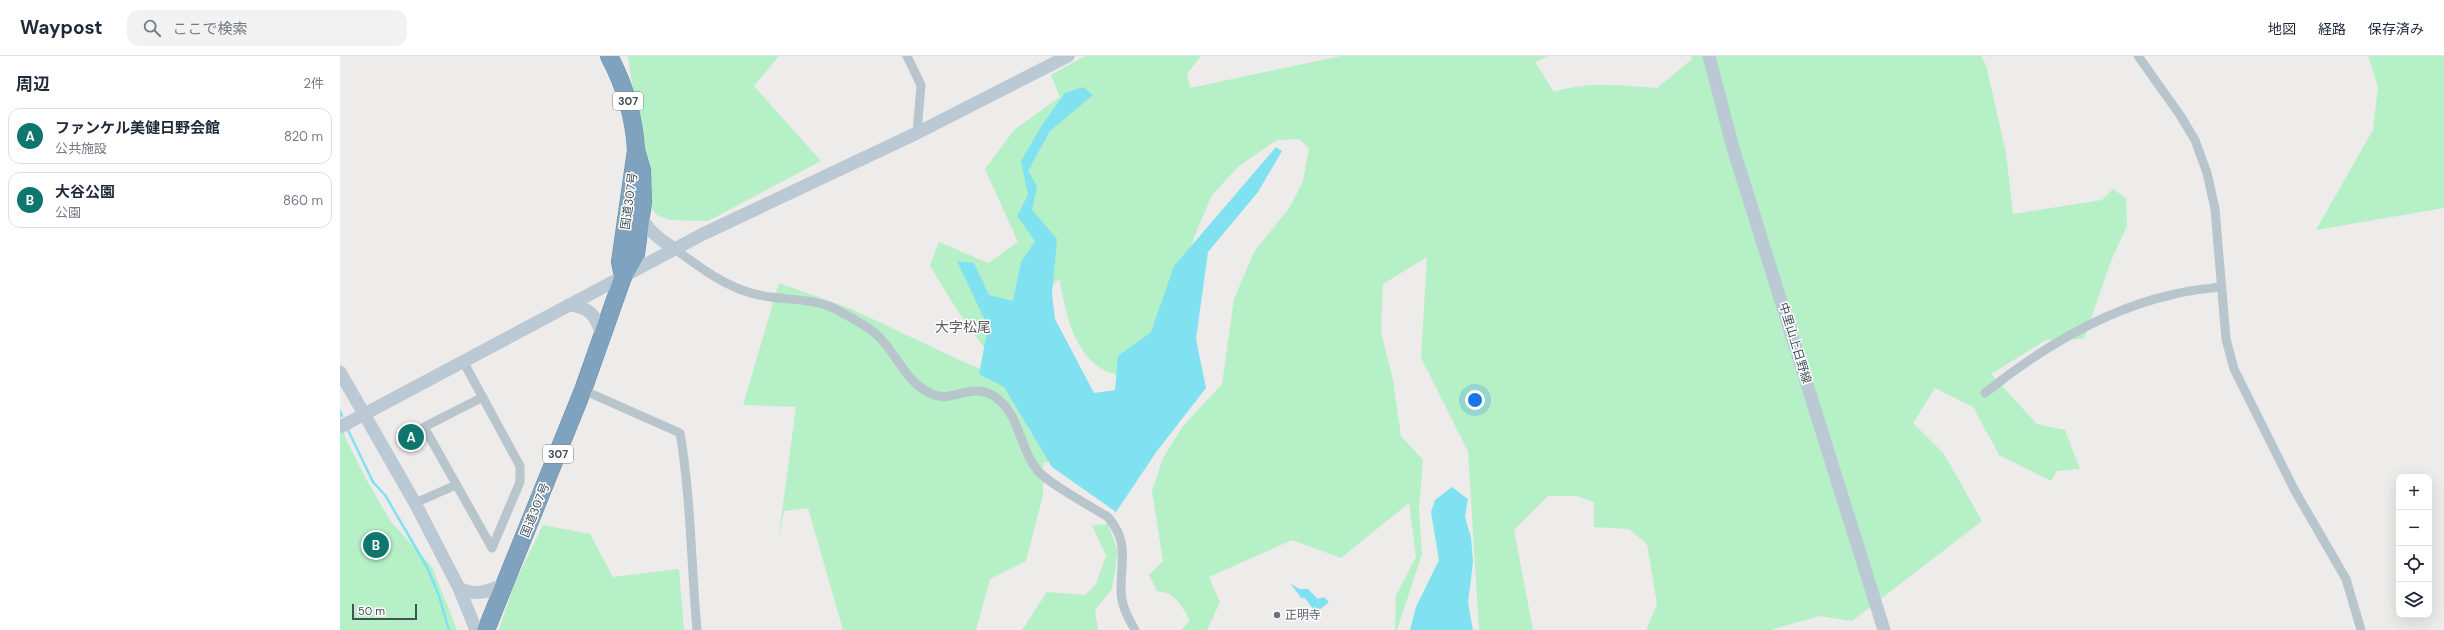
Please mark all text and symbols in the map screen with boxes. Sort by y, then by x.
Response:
search box [127,10,407,46]
text: Waypost [20,15,103,40]
icon: search [141,17,163,39]
text: ここで検索 [173,19,248,39]
text: 地図 [2268,20,2296,38]
text: 経路 [2318,20,2346,38]
text: 保存済み [2368,20,2424,38]
text: 周辺 [16,73,50,95]
text: 2件 [304,75,324,92]
road number: 307 [613,92,643,110]
text: ファンケル美健日野会館 [55,118,220,138]
text: A [25,128,35,145]
text: 820 m [284,128,323,145]
text: 公共施設 [55,140,107,157]
street label: 国道307号 [617,171,641,231]
text: 大谷公園 [55,182,115,202]
text: B [26,192,34,209]
text: 860 m [283,192,323,209]
text: 公園 [55,204,81,221]
street label: 中里山上日野線 [1775,300,1815,386]
district label: 大字松尾 [935,318,991,336]
your location [1465,390,1485,410]
pin: A [398,422,424,452]
road number: 307 [543,445,573,463]
map controls [2396,474,2432,618]
button: + [2396,474,2432,510]
street label: 国道307号 [517,480,553,540]
button: − [2396,510,2432,546]
pin: B [363,530,389,560]
button: locate [2396,546,2432,582]
button: layers [2396,582,2432,618]
scale bar [352,602,417,621]
text: 50 m [358,604,385,618]
place label: 正明寺 [1285,607,1321,623]
marker: 正明寺 [1272,610,1282,620]

